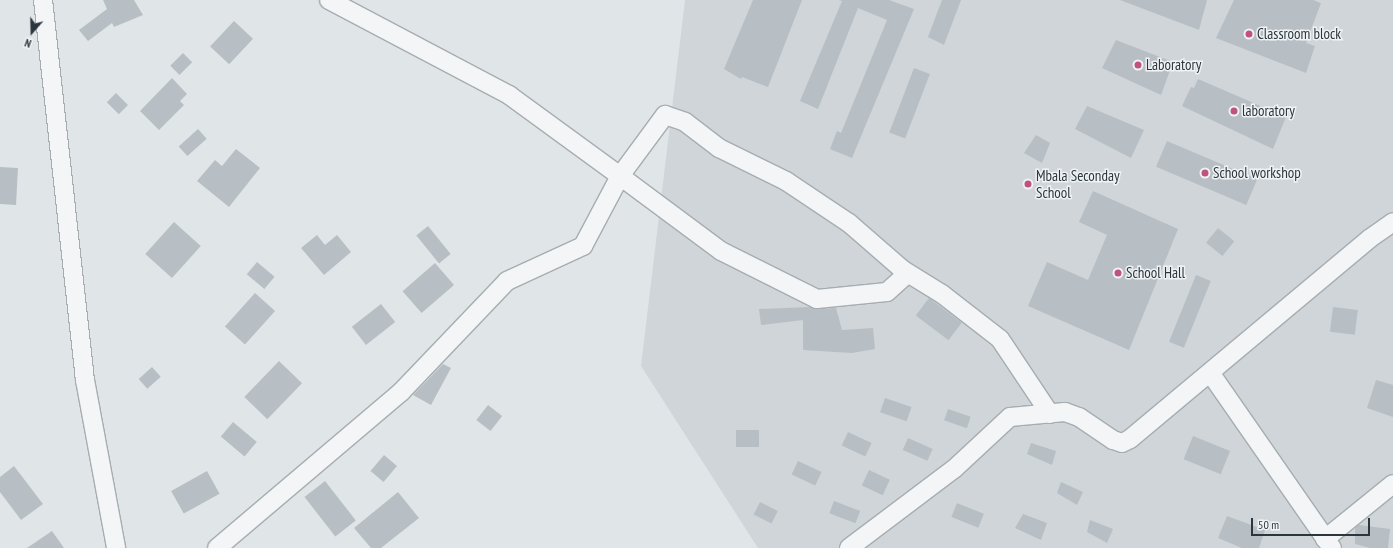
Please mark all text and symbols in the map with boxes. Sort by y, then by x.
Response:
north arrow [12,12,52,52]
place label: Classroom block [1257,25,1341,43]
marker: Classroom block [1244,29,1254,39]
text: N [23,36,33,51]
place label: Laboratory [1146,56,1201,74]
marker: Laboratory [1133,60,1143,70]
place label: laboratory [1242,102,1295,120]
marker: laboratory [1229,106,1239,116]
place label: School workshop [1213,164,1301,182]
place label: Mbala Seconday School [1036,166,1120,201]
marker: School workshop [1200,168,1210,178]
marker: Mbala Seconday School [1023,179,1033,189]
place label: School Hall [1126,264,1185,282]
marker: School Hall [1113,268,1123,278]
scale bar [1253,510,1372,536]
text: 50 m [1258,517,1279,532]

